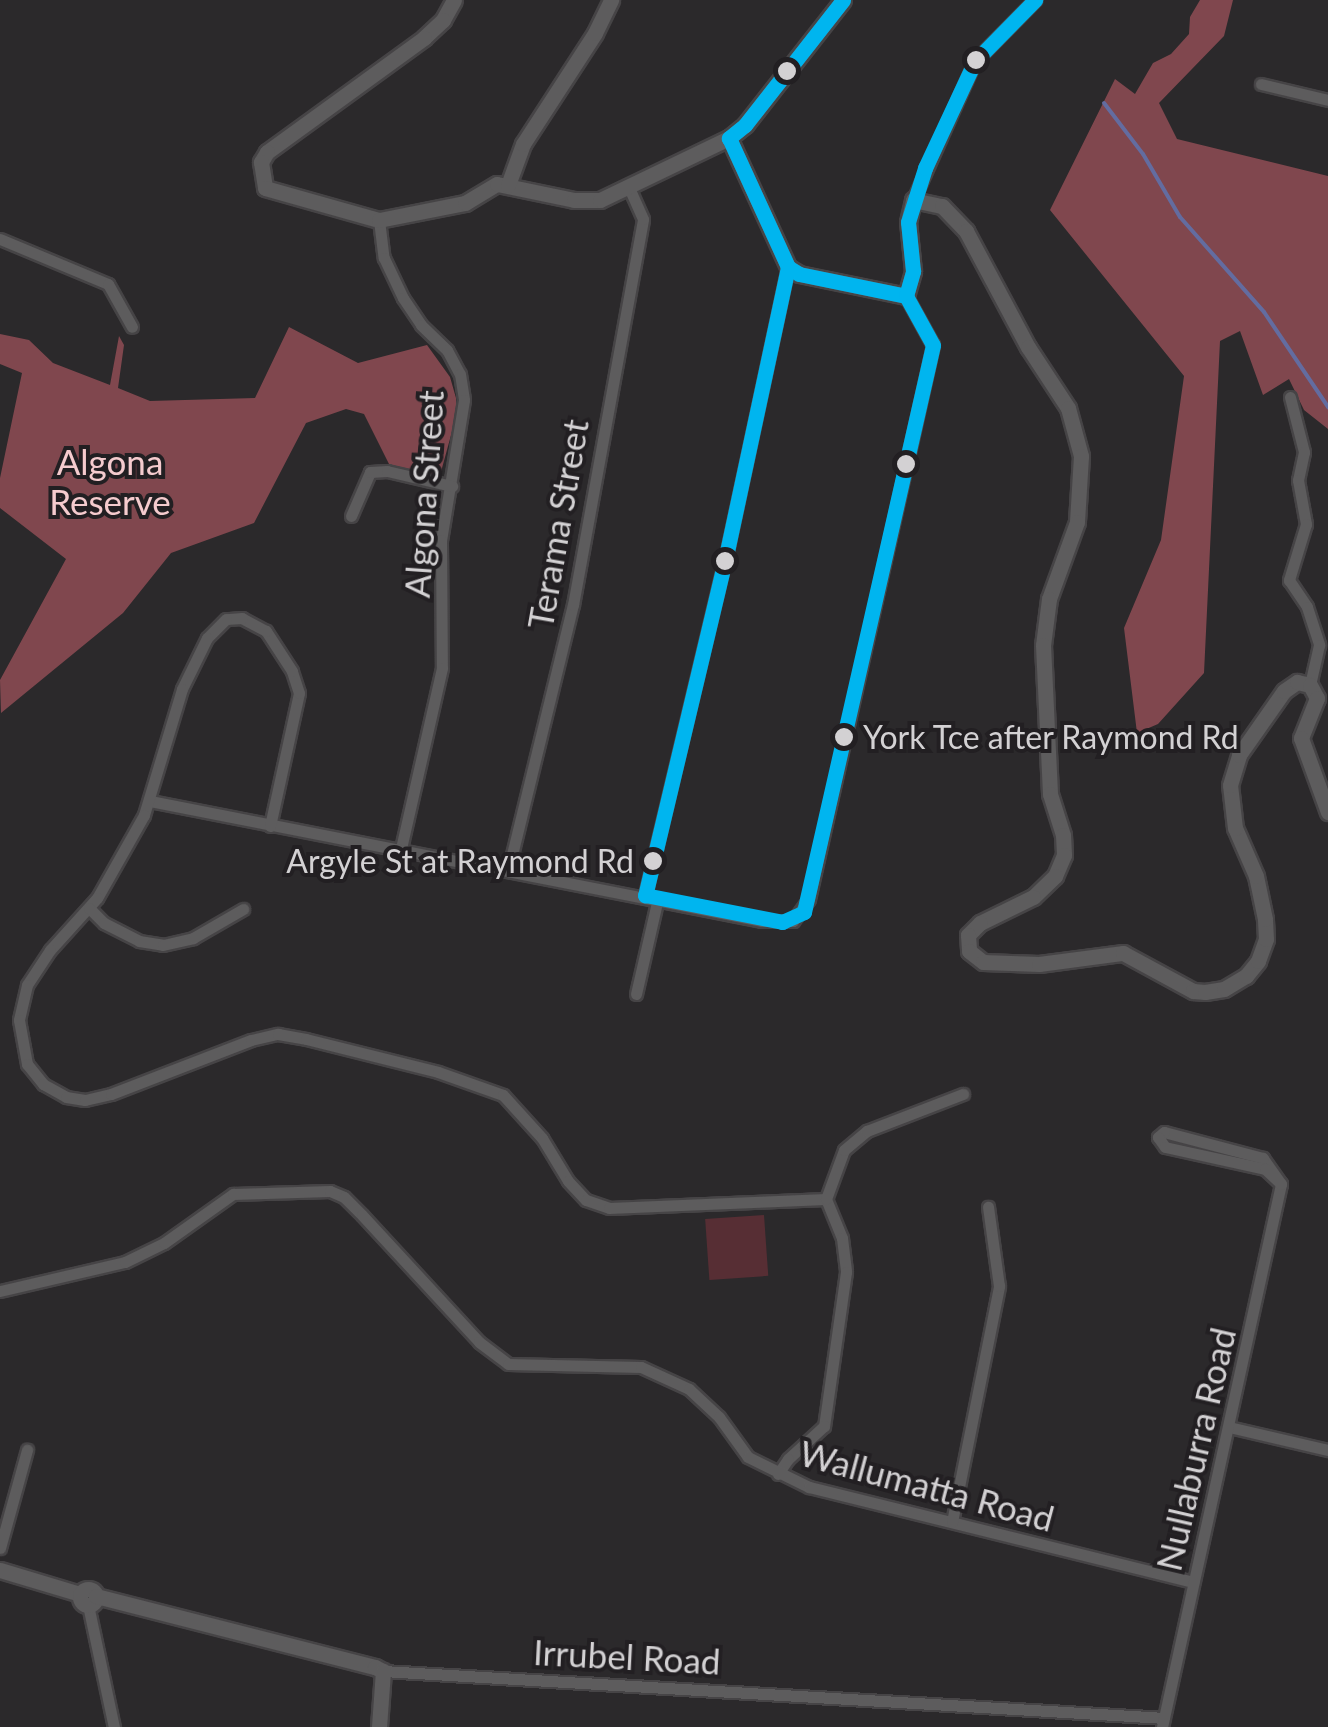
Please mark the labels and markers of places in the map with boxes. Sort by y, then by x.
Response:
unlabelled marker [966,50,986,70]
unlabelled marker [777,61,797,81]
unlabelled marker [896,454,916,474]
unlabelled marker [715,551,735,571]
place label: York Tce after Raymond Rd [863,718,1240,756]
marker: York Tce after Raymond Rd [834,727,854,747]
place label: Argyle St at Raymond Rd [286,842,634,880]
marker: Argyle St at Raymond Rd [643,851,663,871]

